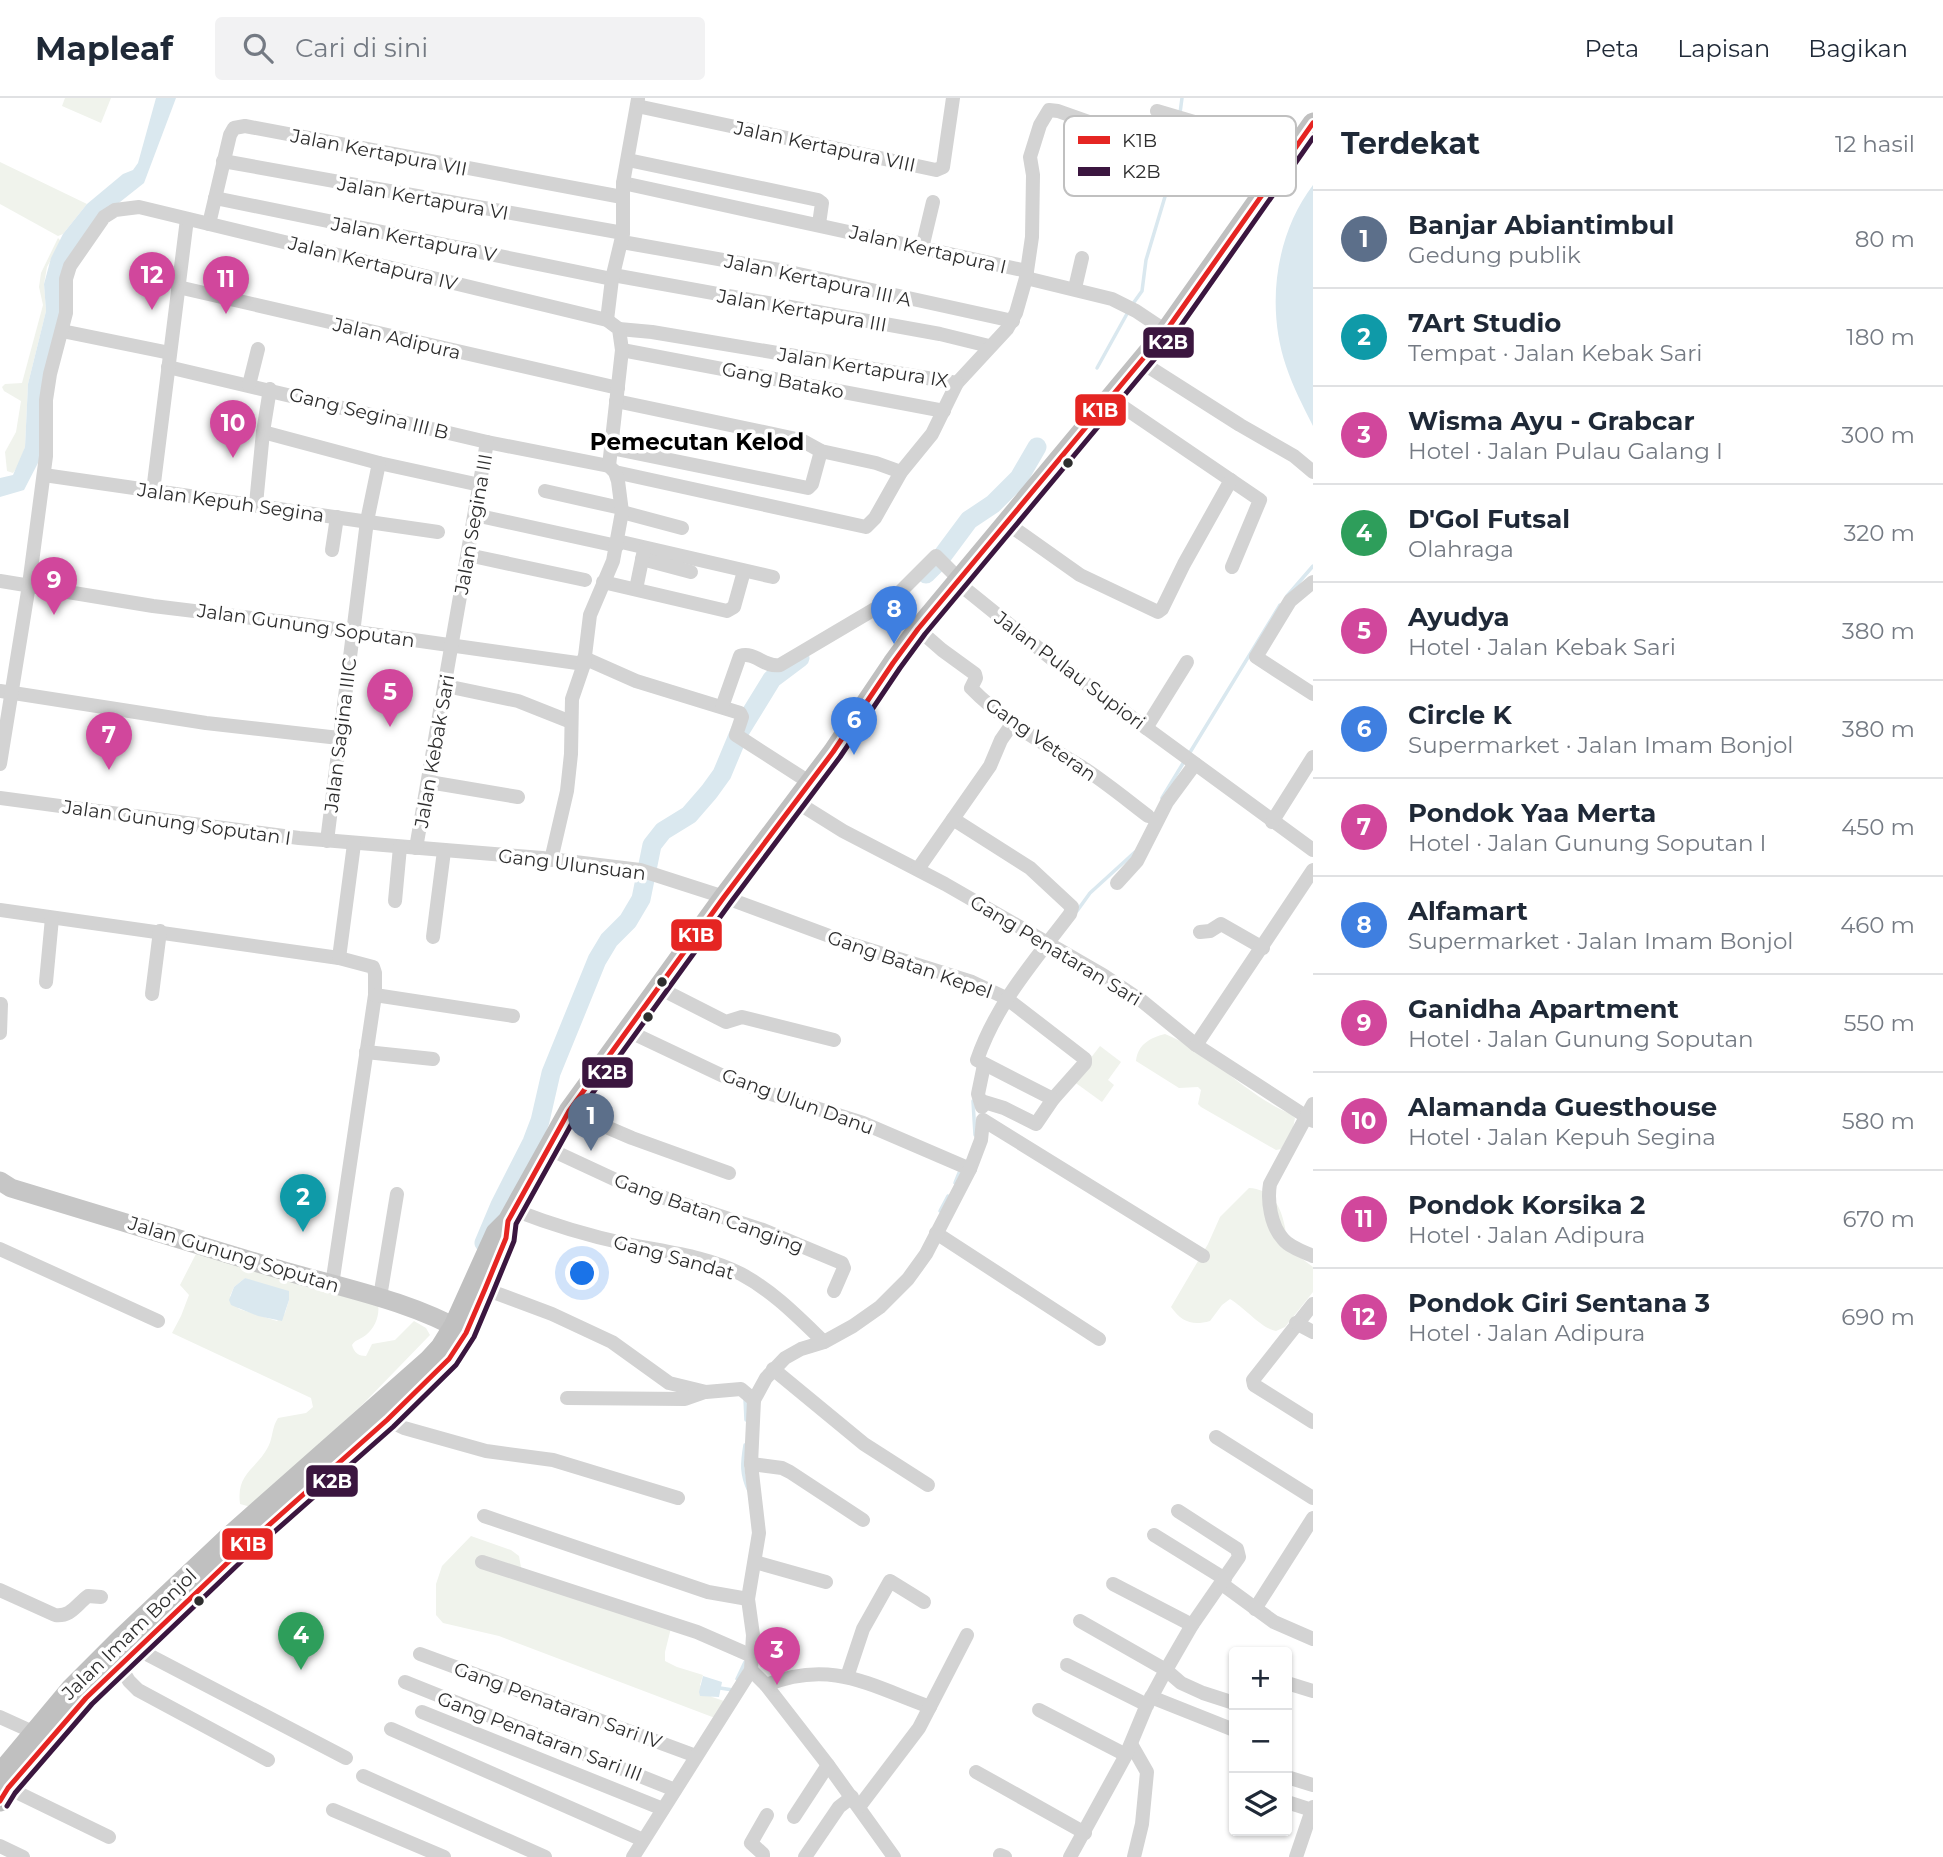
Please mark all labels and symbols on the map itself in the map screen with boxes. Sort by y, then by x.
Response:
street label: Jalan Kertapura VIII [731,116,918,177]
legend [1064,116,1296,196]
street label: Jalan Kertapura VII [288,124,469,181]
text: K1B [1122,129,1157,152]
text: K2B [1122,160,1161,183]
street label: Jalan Kertapura VI [335,172,510,225]
street label: Jalan Kertapura V [328,212,499,267]
street label: Jalan Kertapura I [846,220,1009,279]
street label: Jalan Kertapura IV [285,231,460,296]
street label: Jalan Kertapura III A [723,249,913,311]
pin: 12 [129,252,175,310]
pin: 11 [203,256,249,314]
street label: Jalan Kertapura III [715,284,889,336]
street label: Jalan Adipura [330,312,463,364]
line badge: K2B [1142,326,1195,359]
text: K2B [1148,331,1188,354]
street label: Jalan Kertapura IX [775,342,950,392]
street label: Gang Batako [720,357,846,404]
street label: Gang Segina III B [287,383,451,444]
line badge: K1B [1074,393,1127,427]
text: K1B [1082,399,1118,422]
pin: 10 [210,400,256,458]
district label: Pemecutan Kelod [590,428,804,456]
street label: Jalan Segina III [450,452,497,597]
unlabelled marker [1061,456,1075,470]
street label: Jalan Kepuh Segina [135,478,326,527]
pin: 9 [31,557,77,615]
pin: 8 [871,586,917,644]
street label: Jalan Gunung Soputan [195,599,416,652]
street label: Jalan Pulau Supiori [989,606,1149,734]
street label: Jalan Sagina IIIC [319,656,361,815]
pin: 5 [367,669,413,727]
street label: Jalan Kebak Sari [410,673,459,831]
street label: Gang Veteran [981,693,1101,786]
pin: 6 [831,697,877,755]
pin: 7 [86,712,132,770]
street label: Jalan Gunung Soputan I [60,795,292,850]
street label: Gang Ulunsuan [497,844,647,885]
street label: Gang Penataran Sari [966,890,1145,1011]
line badge: K1B [670,918,723,952]
text: K1B [678,924,714,947]
street label: Gang Batan Kepel [824,925,995,1003]
unlabelled marker [655,975,669,989]
unlabelled marker [641,1010,655,1024]
line badge: K2B [581,1056,634,1089]
text: K2B [587,1061,627,1084]
street label: Gang Ulun Danu [719,1063,877,1140]
pin: 1 [568,1093,614,1151]
street label: Gang Batan Canging [611,1168,807,1258]
pin: 2 [280,1174,326,1232]
street label: Jalan Gunung Soputan [125,1211,342,1298]
street label: Gang Sandat [611,1230,737,1285]
your location [565,1256,599,1290]
line badge: K2B [305,1464,359,1498]
text: K2B [312,1470,352,1493]
line badge: K1B [221,1527,274,1561]
text: K1B [230,1533,266,1556]
street label: Jalan Imam Bonjol [56,1564,202,1705]
unlabelled marker [192,1594,206,1608]
pin: 4 [278,1612,324,1670]
pin: 3 [754,1627,800,1685]
street label: Gang Penataran Sari IV [451,1657,665,1754]
street label: Gang Penataran Sari III [434,1687,646,1786]

